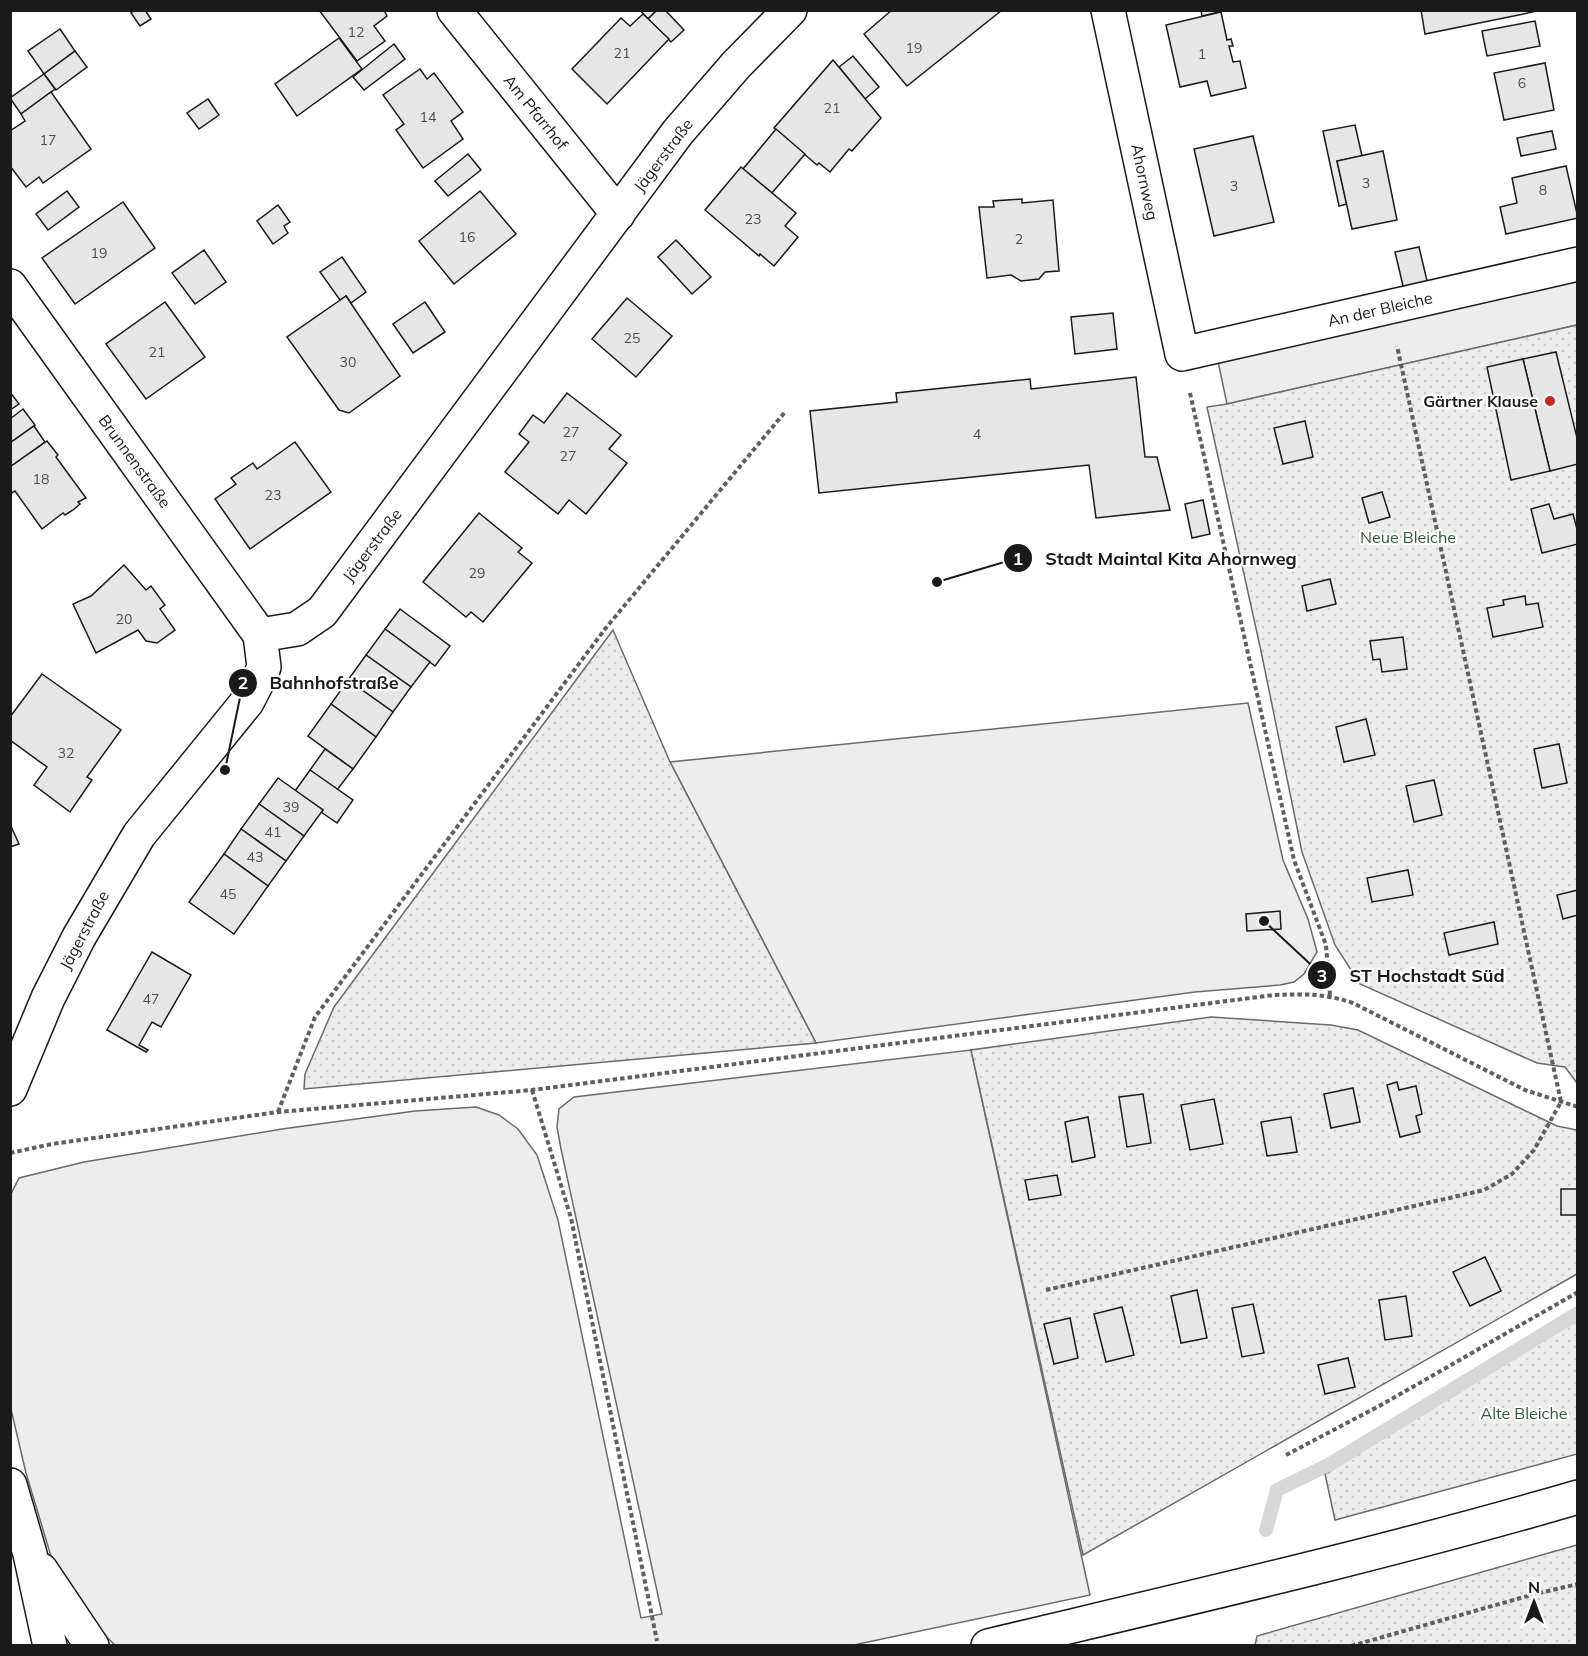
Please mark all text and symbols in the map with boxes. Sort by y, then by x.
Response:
house number: 12 [348,23,364,41]
house number: 19 [906,39,922,57]
house number: 21 [614,44,630,62]
house number: 1 [1198,45,1206,63]
street label: Am Pfarrhof [500,70,573,154]
house number: 6 [1518,74,1526,92]
house number: 21 [824,99,840,117]
house number: 14 [420,108,437,126]
street label: Jägerstraße [629,114,697,196]
house number: 17 [40,131,56,149]
street label: Ahornweg [1127,142,1163,222]
house number: 3 [1362,174,1370,192]
house number: 3 [1230,177,1238,195]
house number: 8 [1539,181,1547,199]
house number: 23 [745,210,761,228]
house number: 16 [459,228,475,246]
house number: 2 [1015,230,1023,248]
house number: 19 [91,244,107,262]
street label: An der Bleiche [1326,287,1434,331]
house number: 25 [624,329,640,347]
house number: 21 [149,343,165,361]
house number: 30 [340,353,356,371]
place label: Gärtner Klause [1423,391,1538,411]
marker: Gärtner Klause [1543,394,1557,408]
street label: Brunnenstraße [94,410,176,512]
house number: 27 [563,423,579,441]
house number: 4 [973,425,982,443]
house number: 27 [560,447,576,465]
house number: 18 [33,470,49,488]
house number: 23 [265,486,281,504]
street label: Jägerstraße [338,504,406,586]
park label: Neue Bleiche [1360,527,1456,547]
callout: Stadt Maintal Kita Ahornweg [1003,540,1309,576]
text: 1 [1013,547,1023,570]
text: Stadt Maintal Kita Ahornweg [1045,547,1297,570]
house number: 29 [469,564,485,582]
house number: 20 [116,610,132,628]
callout: Bahnhofstraße [228,665,411,701]
text: 2 [238,671,248,694]
text: Bahnhofstraße [269,671,399,694]
house number: 32 [58,744,74,762]
house number: 39 [283,798,299,816]
house number: 41 [265,823,281,841]
house number: 43 [247,848,263,866]
house number: 45 [220,885,236,903]
street label: Jägerstraße [55,887,113,973]
callout: ST Hochstadt Süd [1307,957,1517,993]
text: 3 [1317,964,1327,987]
text: ST Hochstadt Süd [1349,964,1505,987]
house number: 47 [143,990,159,1008]
park label: Alte Bleiche [1480,1403,1568,1423]
north arrow [1504,1572,1564,1632]
text: N [1528,1577,1540,1597]

